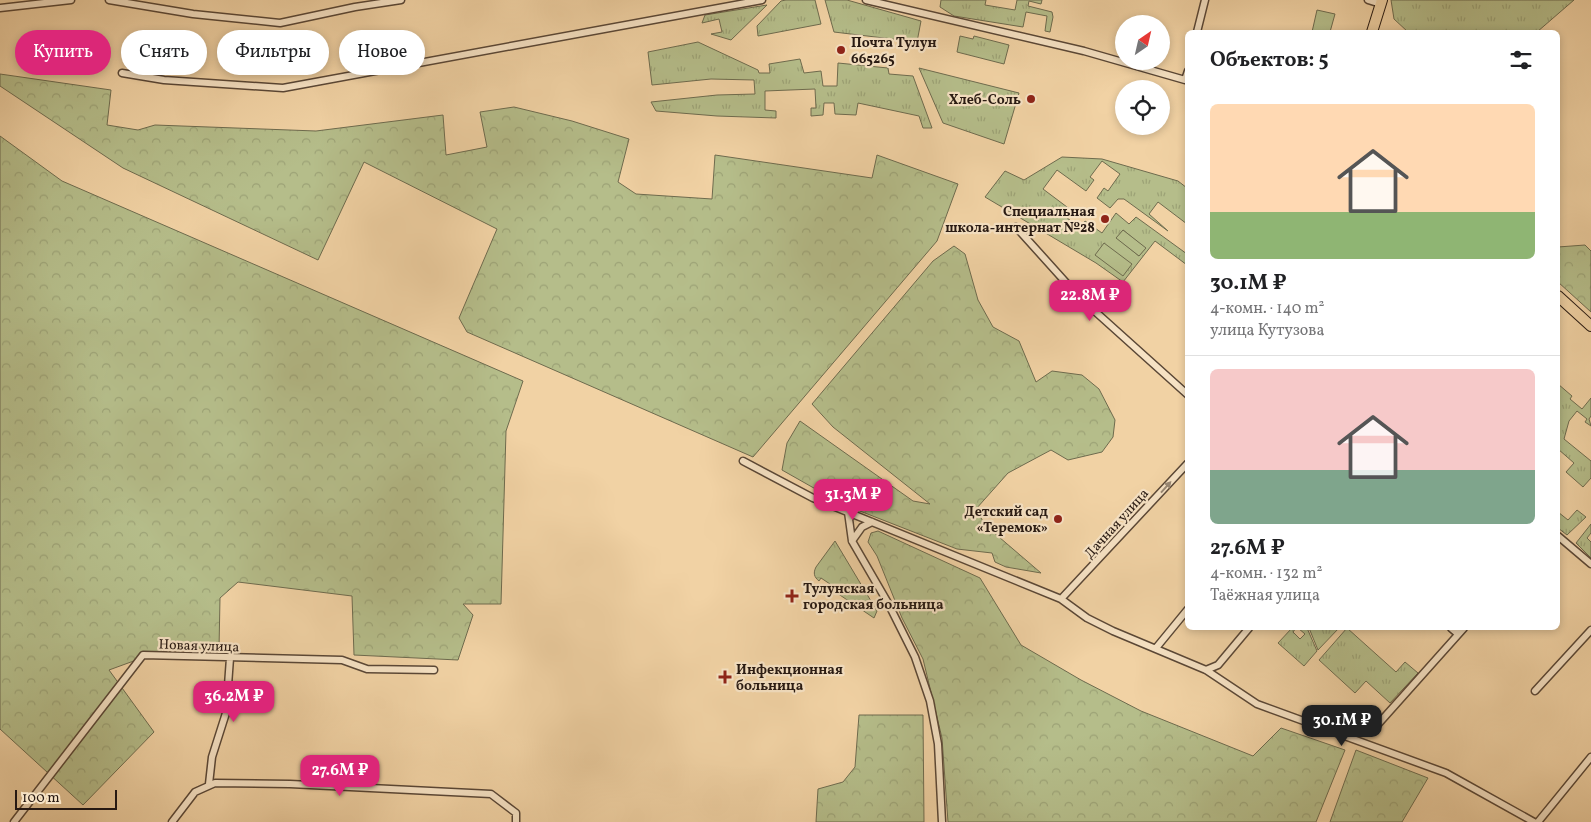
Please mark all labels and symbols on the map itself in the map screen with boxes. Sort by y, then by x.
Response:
north arrow [1115,15,1170,70]
place label: Почта Тулун 665265 [851,34,937,69]
marker: Почта Тулун 665265 [835,44,847,56]
place label: Хлеб-Соль [949,91,1021,110]
marker: Хлеб-Соль [1025,93,1037,105]
place label: Специальная школа-интернат №28 [945,203,1095,238]
marker: Специальная школа-интернат №28 [1099,213,1111,225]
pin: 22.8M ₽ [1044,280,1136,322]
pin: 31.3M ₽ [807,478,899,521]
one-way arrow [1160,481,1172,493]
street label: Дачная улица [1081,485,1154,563]
place label: Детский сад «Теремок» [964,503,1048,538]
marker: Детский сад «Теремок» [1052,513,1064,525]
place label: Тулунская городская больница [803,580,944,615]
marker: Тулунская городская больница [785,589,799,603]
street label: Новая улица [158,636,240,657]
place label: Инфекционная больница [736,661,843,696]
marker: Инфекционная больница [718,670,732,684]
pin: 36.2M ₽ [188,680,280,723]
pin: 30.1M ₽ [1296,704,1388,747]
pin: 27.6M ₽ [294,754,386,797]
scale bar [15,787,118,810]

